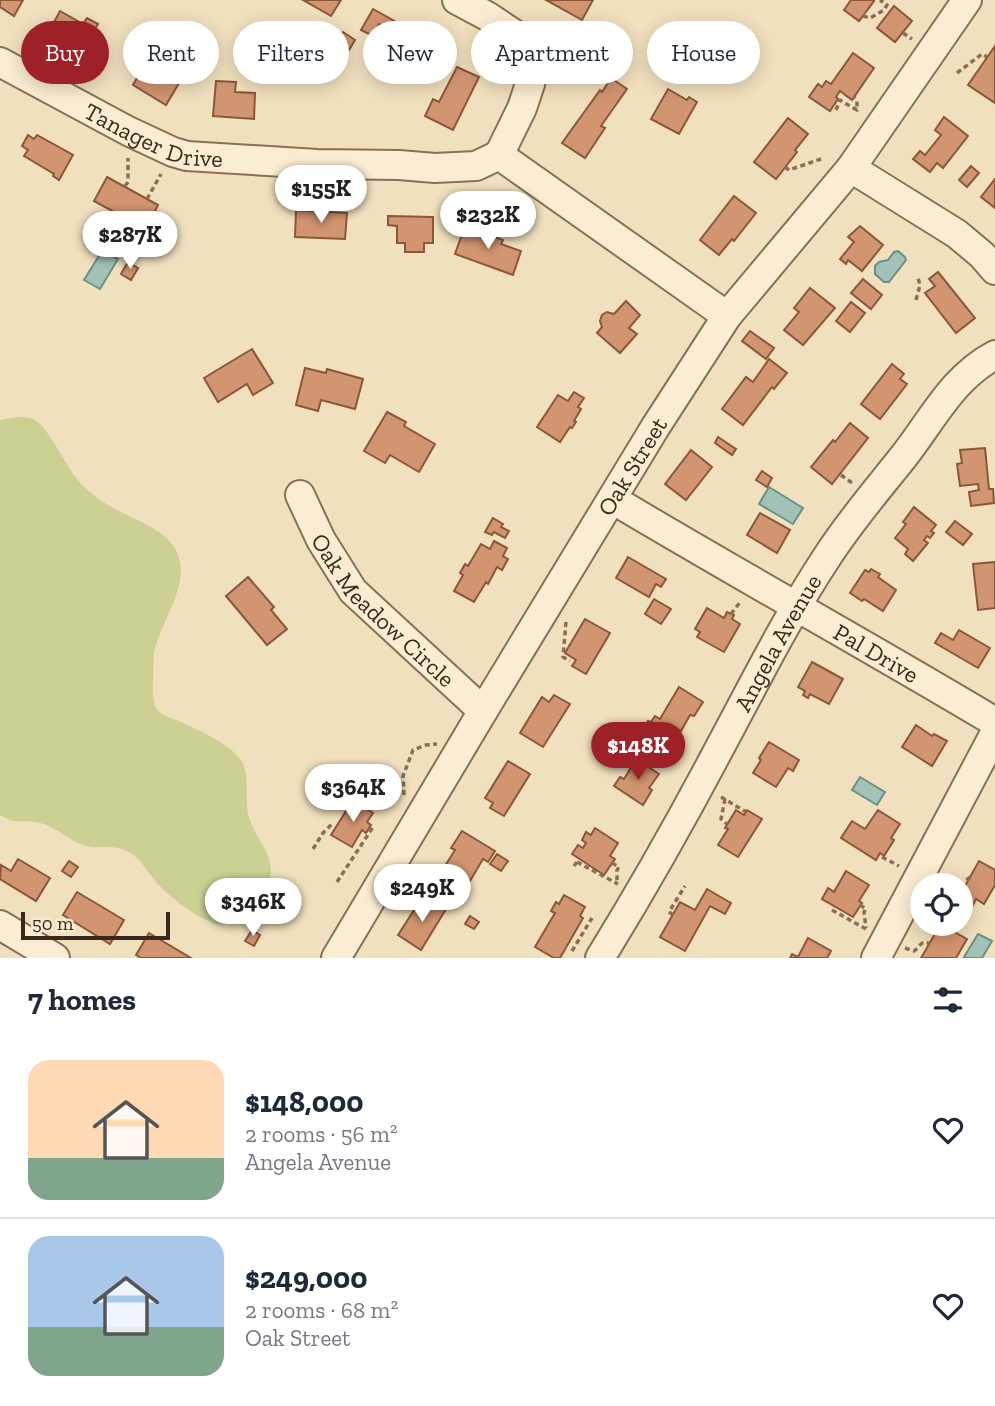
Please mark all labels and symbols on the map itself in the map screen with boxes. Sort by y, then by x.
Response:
street label: Tanager Drive [80,96,224,173]
pin: $155K [272,166,370,225]
pin: $232K [439,191,537,251]
pin: $287K [81,212,179,271]
street label: Oak Street [591,411,673,521]
street label: Oak Meadow Circle [306,527,461,693]
street label: Angela Avenue [727,568,827,716]
street label: Pal Drive [829,617,924,689]
pin: $148K [589,722,687,782]
pin: $364K [304,764,402,824]
pin: $249K [373,864,471,924]
pin: $346K [204,878,302,938]
scale bar [21,909,170,941]

